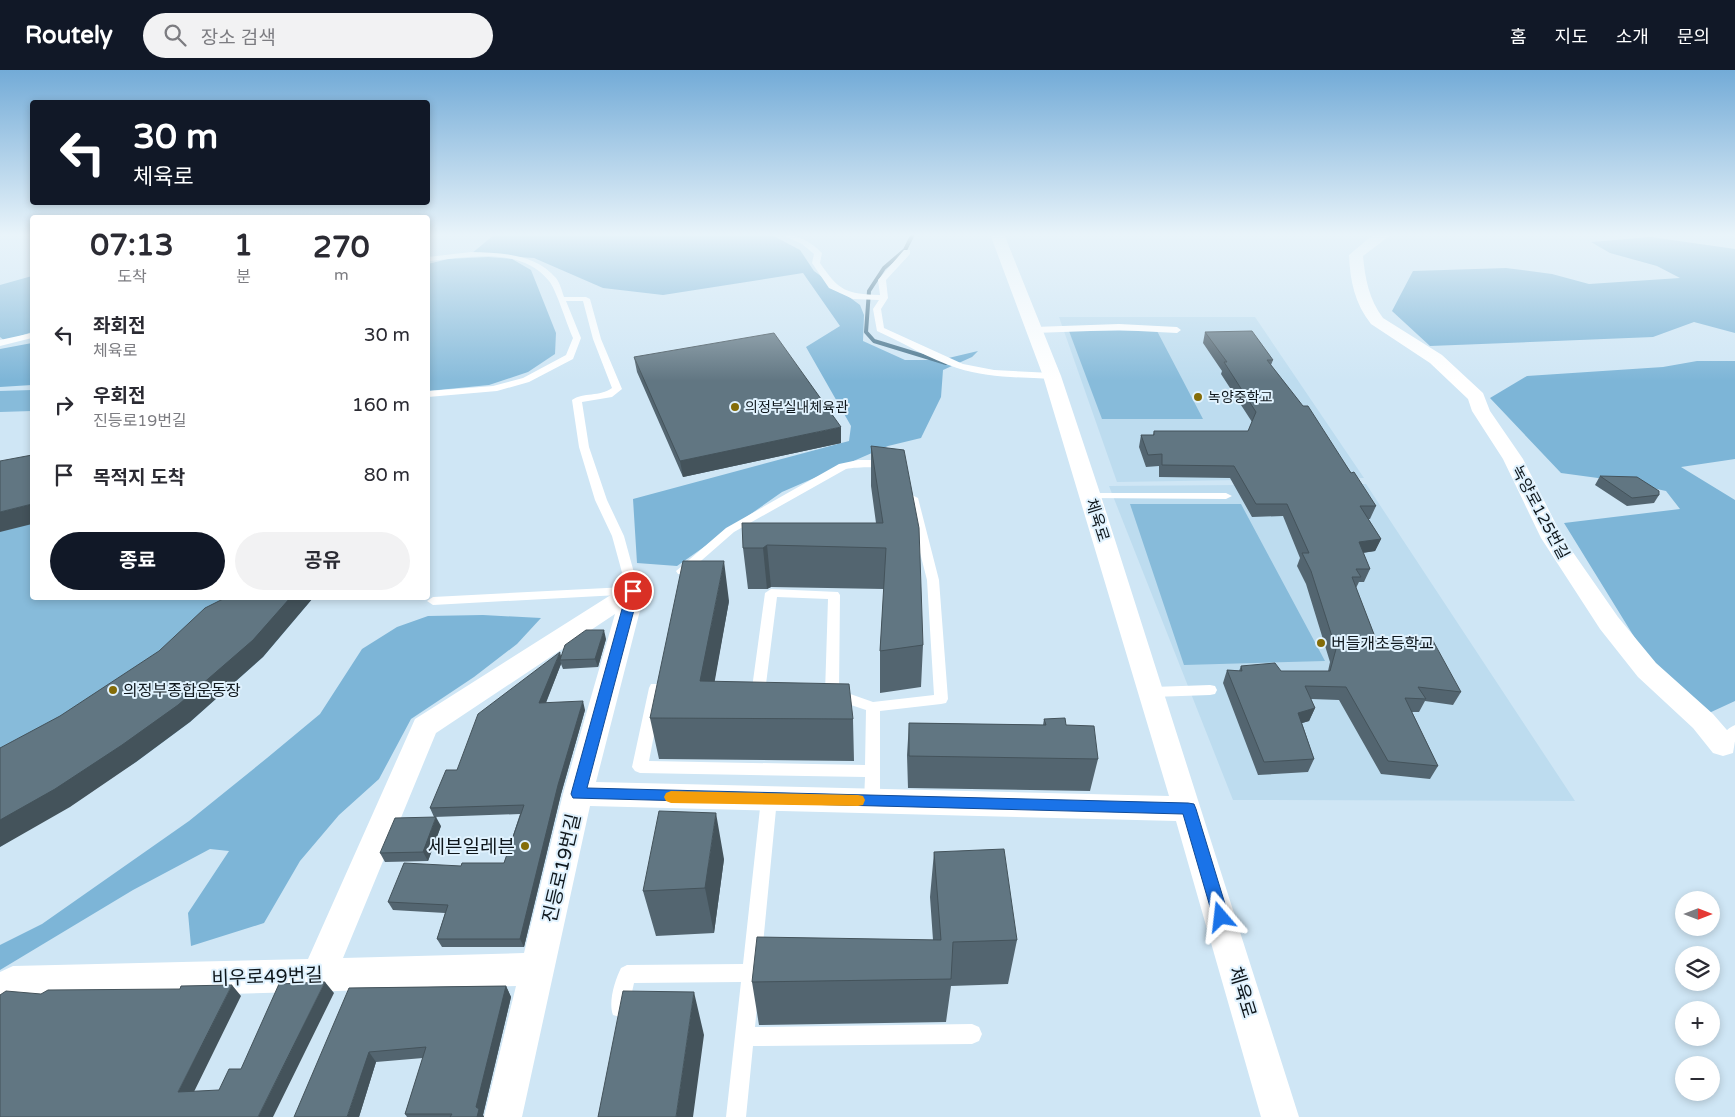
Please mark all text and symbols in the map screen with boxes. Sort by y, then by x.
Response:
search box [143,13,493,58]
text: Routely [25,21,113,50]
icon: search [161,21,189,49]
text: 홈 [1510,26,1527,48]
text: 지도 [1555,26,1588,48]
text: 소개 [1616,26,1649,48]
text: 문의 [1677,26,1710,48]
text: 장소 검색 [201,27,276,49]
text: 30 m [133,116,218,158]
icon: left [50,120,115,185]
text: 체육로 [133,164,194,190]
text: 07:13 [90,227,174,264]
text: 1 [234,227,253,264]
text: 270 [313,229,370,266]
text: m [334,265,349,285]
text: 도착 [117,267,147,287]
text: 분 [236,267,251,287]
text: 좌회전 [93,315,145,337]
icon: left [50,321,78,349]
text: 30 m [364,324,410,346]
text: 체육로 [93,341,137,361]
text: 우회전 [93,385,145,407]
place label: 녹양중학교 [1208,389,1273,406]
icon: right [50,391,78,419]
marker: 녹양중학교 [1192,391,1204,403]
text: 160 m [352,394,410,416]
place label: 의정부실내체육관 [745,399,848,416]
marker: 의정부실내체육관 [729,401,741,413]
text: 진등로19번길 [93,411,187,431]
icon: arrive [50,461,78,489]
street label: 녹양로125번길 [1507,462,1573,563]
text: 80 m [364,464,410,486]
text: 목적지 도착 [93,467,185,489]
street label: 체육로 [1081,496,1113,545]
button: 종료 [50,532,225,590]
button: 공유 [235,532,410,590]
pin [612,570,654,612]
icon: arrive [619,577,647,605]
place label: 버들개초등학교 [1331,634,1434,654]
marker: 버들개초등학교 [1315,637,1327,649]
place label: 의정부종합운동장 [123,681,241,701]
marker: 의정부종합운동장 [107,684,119,696]
street label: 진등로19번길 [539,812,585,925]
place label: 세븐일레븐 [428,836,515,858]
marker: 세븐일레븐 [519,840,531,852]
position arrow [1194,890,1246,942]
north arrow [1675,891,1720,936]
map controls [1675,891,1720,1101]
button: layers [1675,946,1720,991]
street label: 비우로49번길 [211,964,323,990]
street label: 체육로 [1224,964,1260,1021]
button: + [1675,1001,1720,1046]
button: − [1675,1056,1720,1101]

